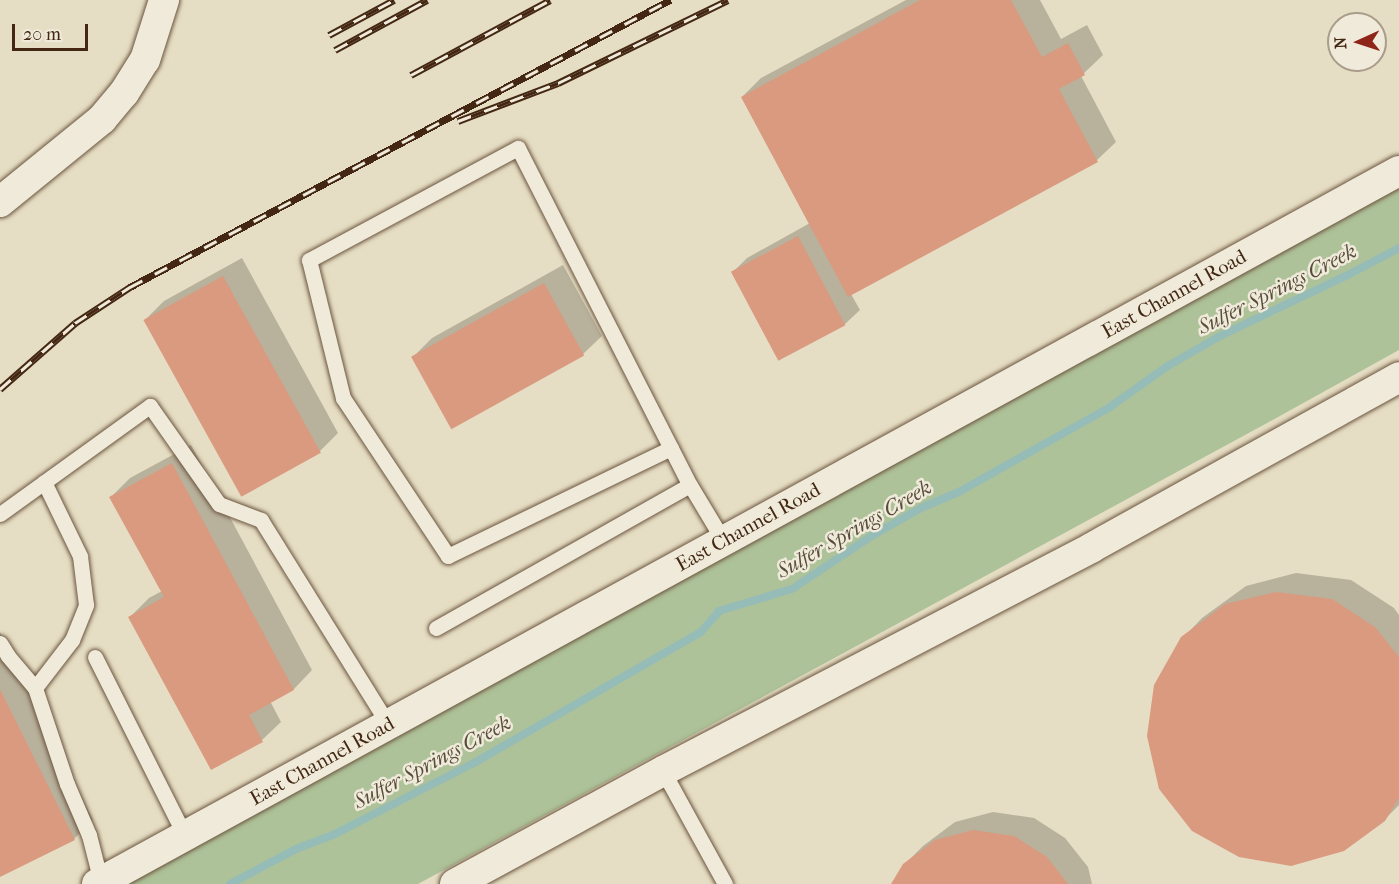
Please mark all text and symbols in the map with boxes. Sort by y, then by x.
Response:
scale bar [15,12,92,50]
north arrow [1327,12,1387,72]
text: 20 m [23,24,61,45]
text: N [1331,36,1350,49]
water label: Sulfer Springs Creek [1193,238,1361,340]
street label: East Channel Road [1098,244,1250,344]
water label: Sulfer Springs Creek [772,474,936,584]
street label: East Channel Road [672,477,824,577]
water label: Sulfer Springs Creek [349,710,515,814]
street label: East Channel Road [246,711,398,811]

